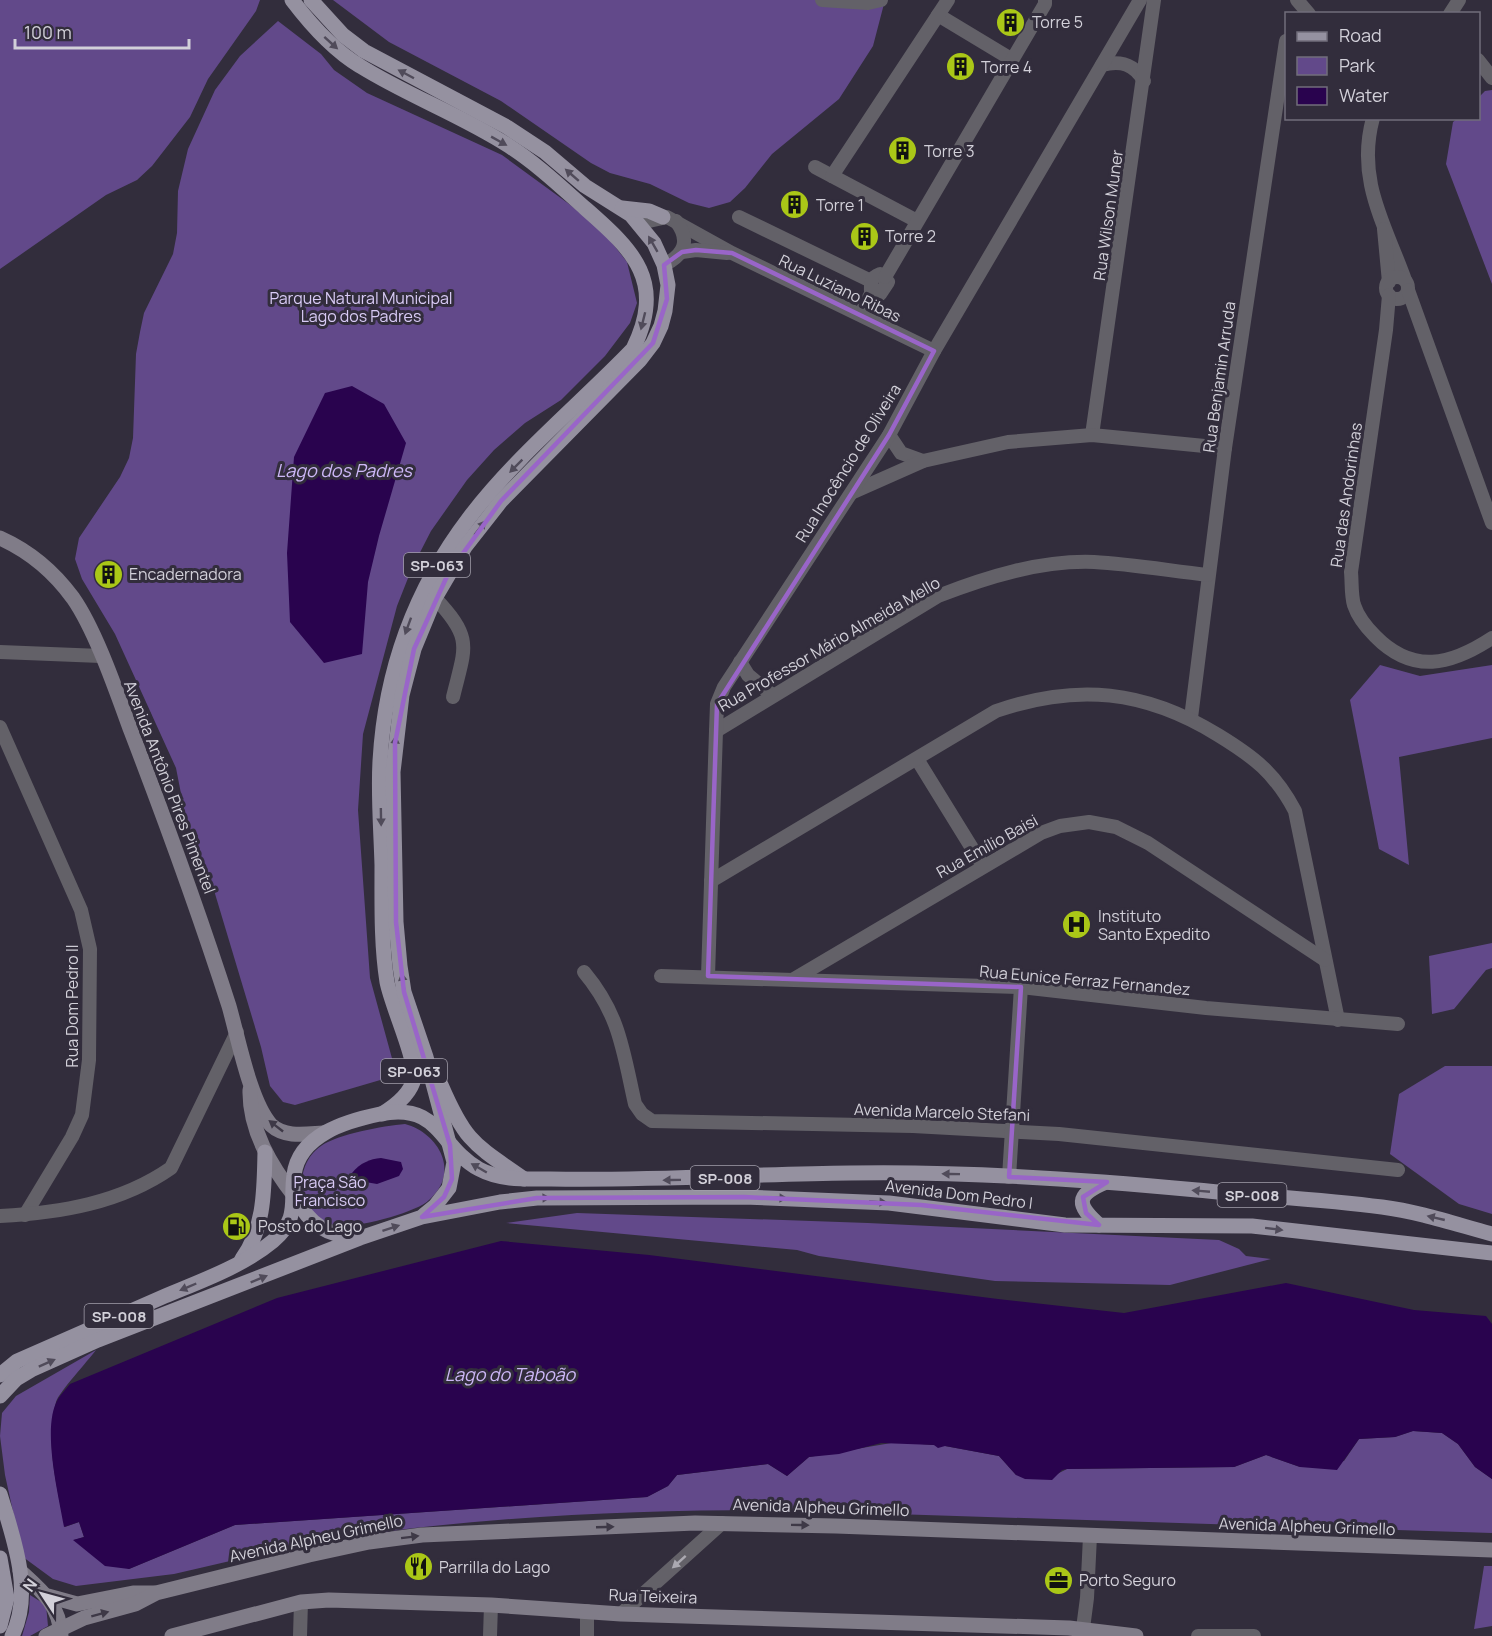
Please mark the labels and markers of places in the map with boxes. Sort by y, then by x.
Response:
building icon: Torre 5 [995,6,1027,38]
place label: Torre 5 [1032,11,1083,33]
building icon: Torre 4 [944,51,976,83]
place label: Torre 4 [981,56,1032,78]
building icon: Torre 3 [887,135,919,167]
place label: Torre 3 [924,140,975,162]
building icon: Torre 1 [779,189,811,221]
place label: Torre 1 [816,194,864,216]
building icon: Torre 2 [848,220,880,252]
place label: Torre 2 [885,225,936,247]
building icon: Encadernadora [92,558,124,590]
place label: Encadernadora [129,563,242,585]
place label: Instituto Santo Expedito [1098,905,1210,945]
hospital icon: Instituto Santo Expedito [1061,909,1093,941]
fuel station icon: Posto do Lago [221,1210,253,1242]
place label: Posto do Lago [258,1215,362,1237]
restaurant icon: Parrilla do Lago [402,1551,434,1583]
place label: Parrilla do Lago [439,1556,550,1578]
office icon: Porto Seguro [1042,1564,1074,1596]
place label: Porto Seguro [1079,1569,1176,1591]

